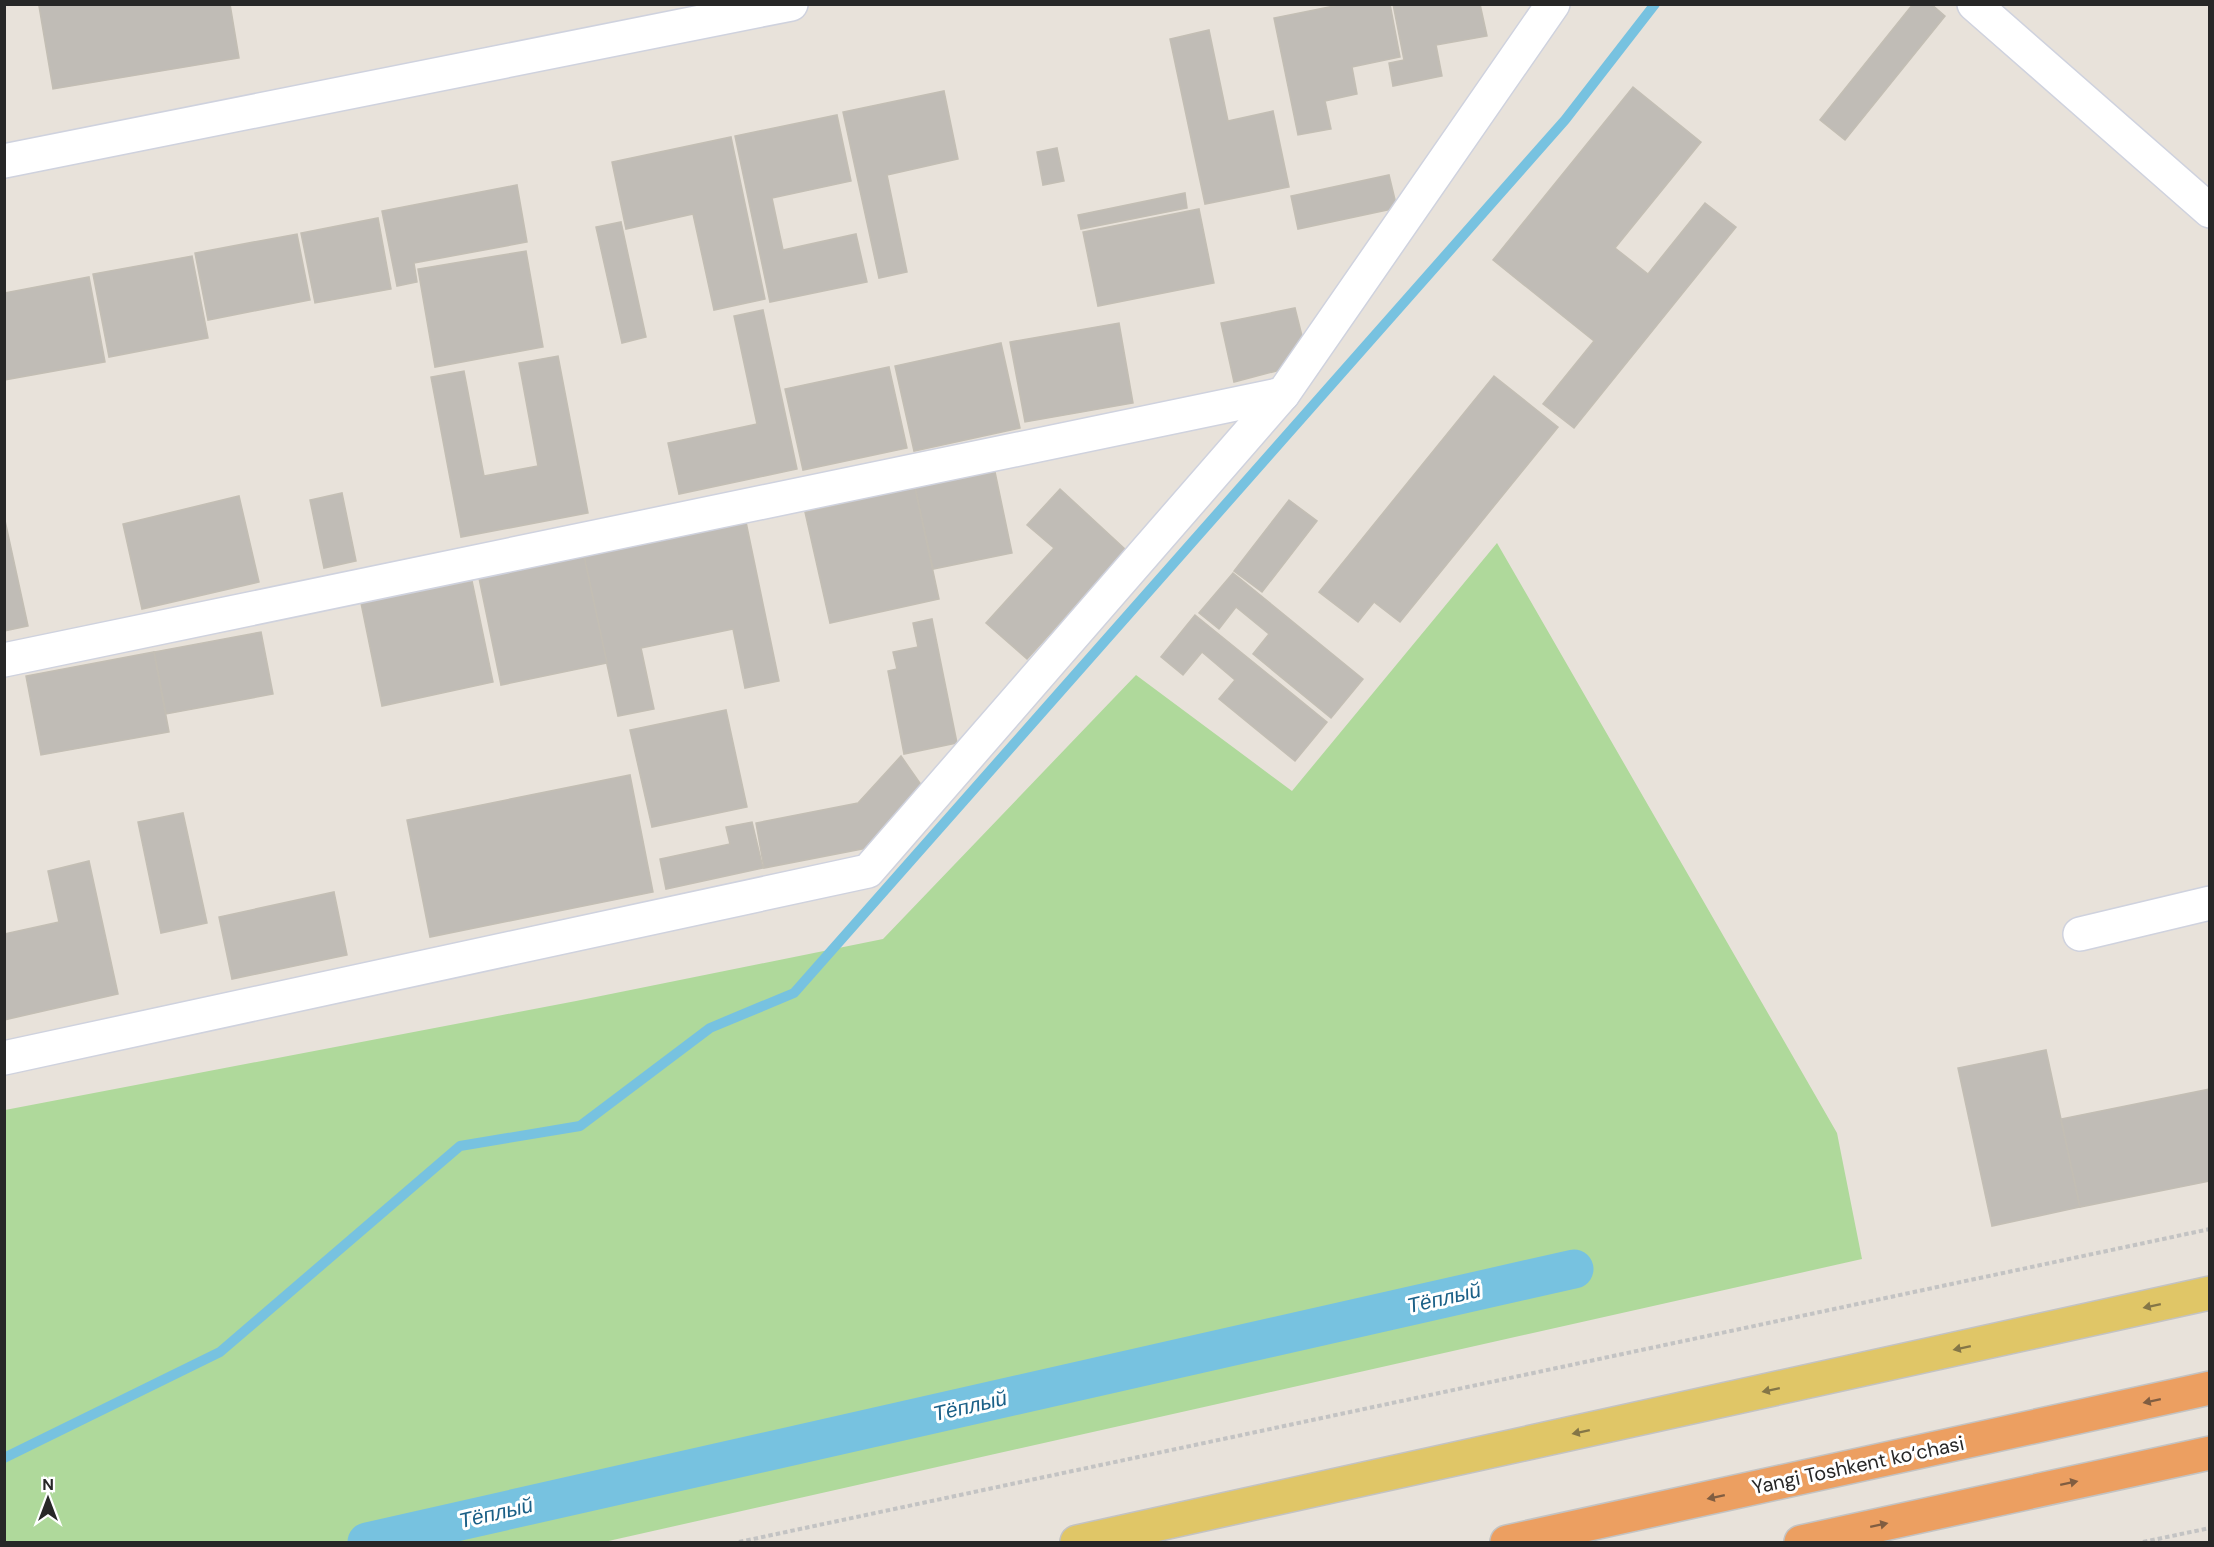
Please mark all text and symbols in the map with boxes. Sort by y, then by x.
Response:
water label: Тёплый [1404,1276,1484,1320]
one-way arrow [2143,1302,2162,1311]
one-way arrow [1952,1344,1971,1353]
water label: Тёплый [930,1384,1010,1428]
one-way arrow [1762,1385,1781,1395]
one-way arrow [2143,1397,2162,1406]
one-way arrow [1572,1427,1590,1437]
street label: Yangi Toshkent ko‘chasi [1750,1430,1966,1500]
north arrow [18,1469,78,1529]
text: N [42,1474,54,1495]
one-way arrow [2060,1478,2078,1488]
water label: Тёплый [456,1491,536,1535]
one-way arrow [1707,1492,1725,1502]
one-way arrow [1869,1520,1888,1530]

